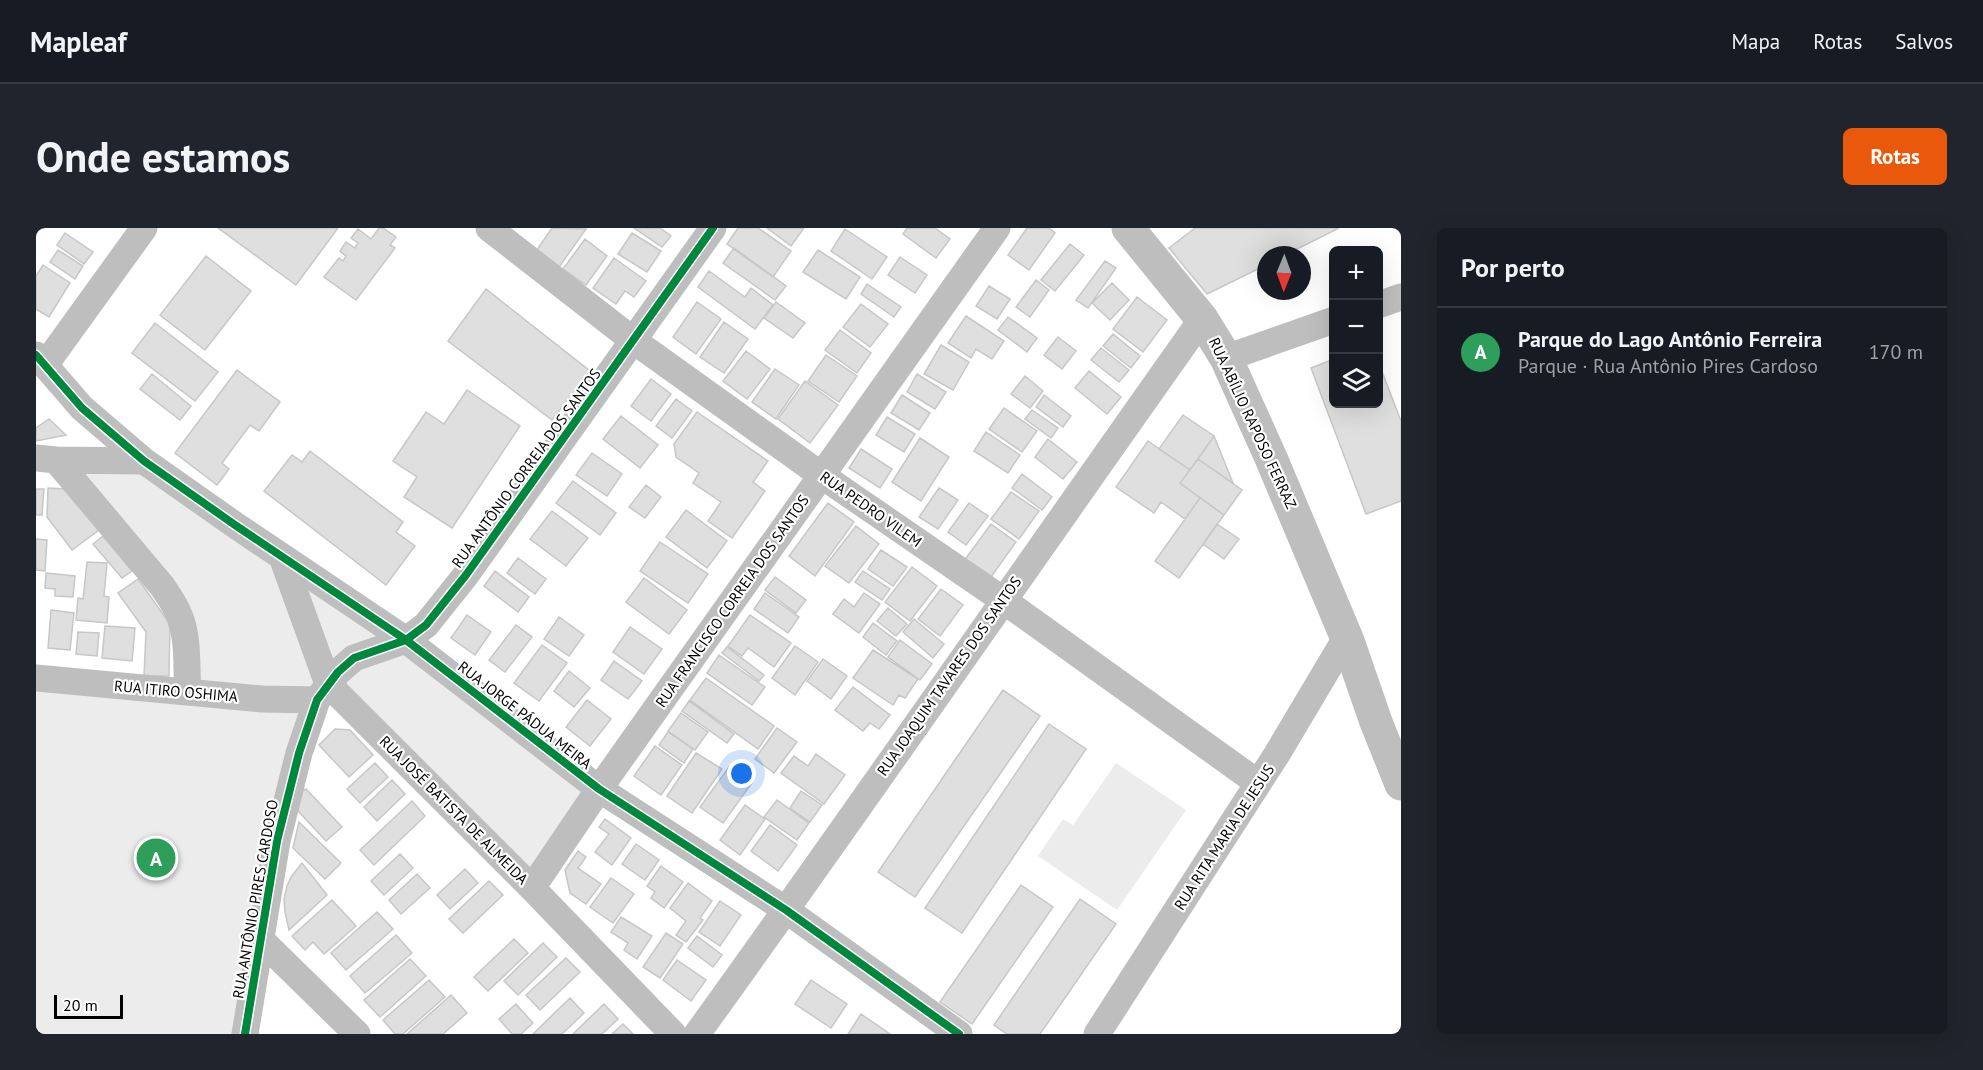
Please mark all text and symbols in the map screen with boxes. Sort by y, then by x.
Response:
text: Mapleaf [30,23,127,60]
text: Mapa [1731,28,1780,55]
text: Rotas [1813,28,1862,55]
text: Salvos [1895,28,1953,55]
button: Rotas [1843,128,1947,185]
text: Onde estamos [36,129,290,184]
north arrow [1257,246,1311,300]
map controls [1329,246,1383,408]
button: + [1329,246,1383,300]
text: Por perto [1461,251,1565,284]
button: − [1329,300,1383,354]
text: Parque do Lago Antônio Ferreira [1518,325,1822,353]
street label: RUA ABÍLIO RAPOSO FERRAZ [1205,334,1301,512]
text: A [1474,339,1487,365]
text: 170 m [1869,339,1923,365]
text: Parque · Rua Antônio Pires Cardoso [1518,353,1818,379]
button: layers [1329,354,1383,408]
street label: RUA ANTÔNIO CORREIA DOS SANTOS [447,365,605,571]
street label: RUA PEDRO VILEM [817,467,925,551]
street label: RUA FRANCISCO CORREIA DOS SANTOS [651,491,813,711]
street label: RUA JOAQUIM TAVARES DOS SANTOS [873,573,1025,779]
street label: RUA JORGE PÁDUA MEIRA [454,657,596,773]
street label: RUA ITIRO OSHIMA [114,676,239,706]
street label: RUA JOSÉ BATISTA DE ALMEIDA [376,732,532,888]
your location [727,759,756,788]
street label: RUA RITA MARIA DE JESUS [1170,761,1278,913]
street label: RUA ANTÔNIO PIRES CARDOSO [228,798,282,1000]
pin: A [136,836,176,880]
scale bar [54,992,123,1020]
text: 20 m [63,995,98,1015]

